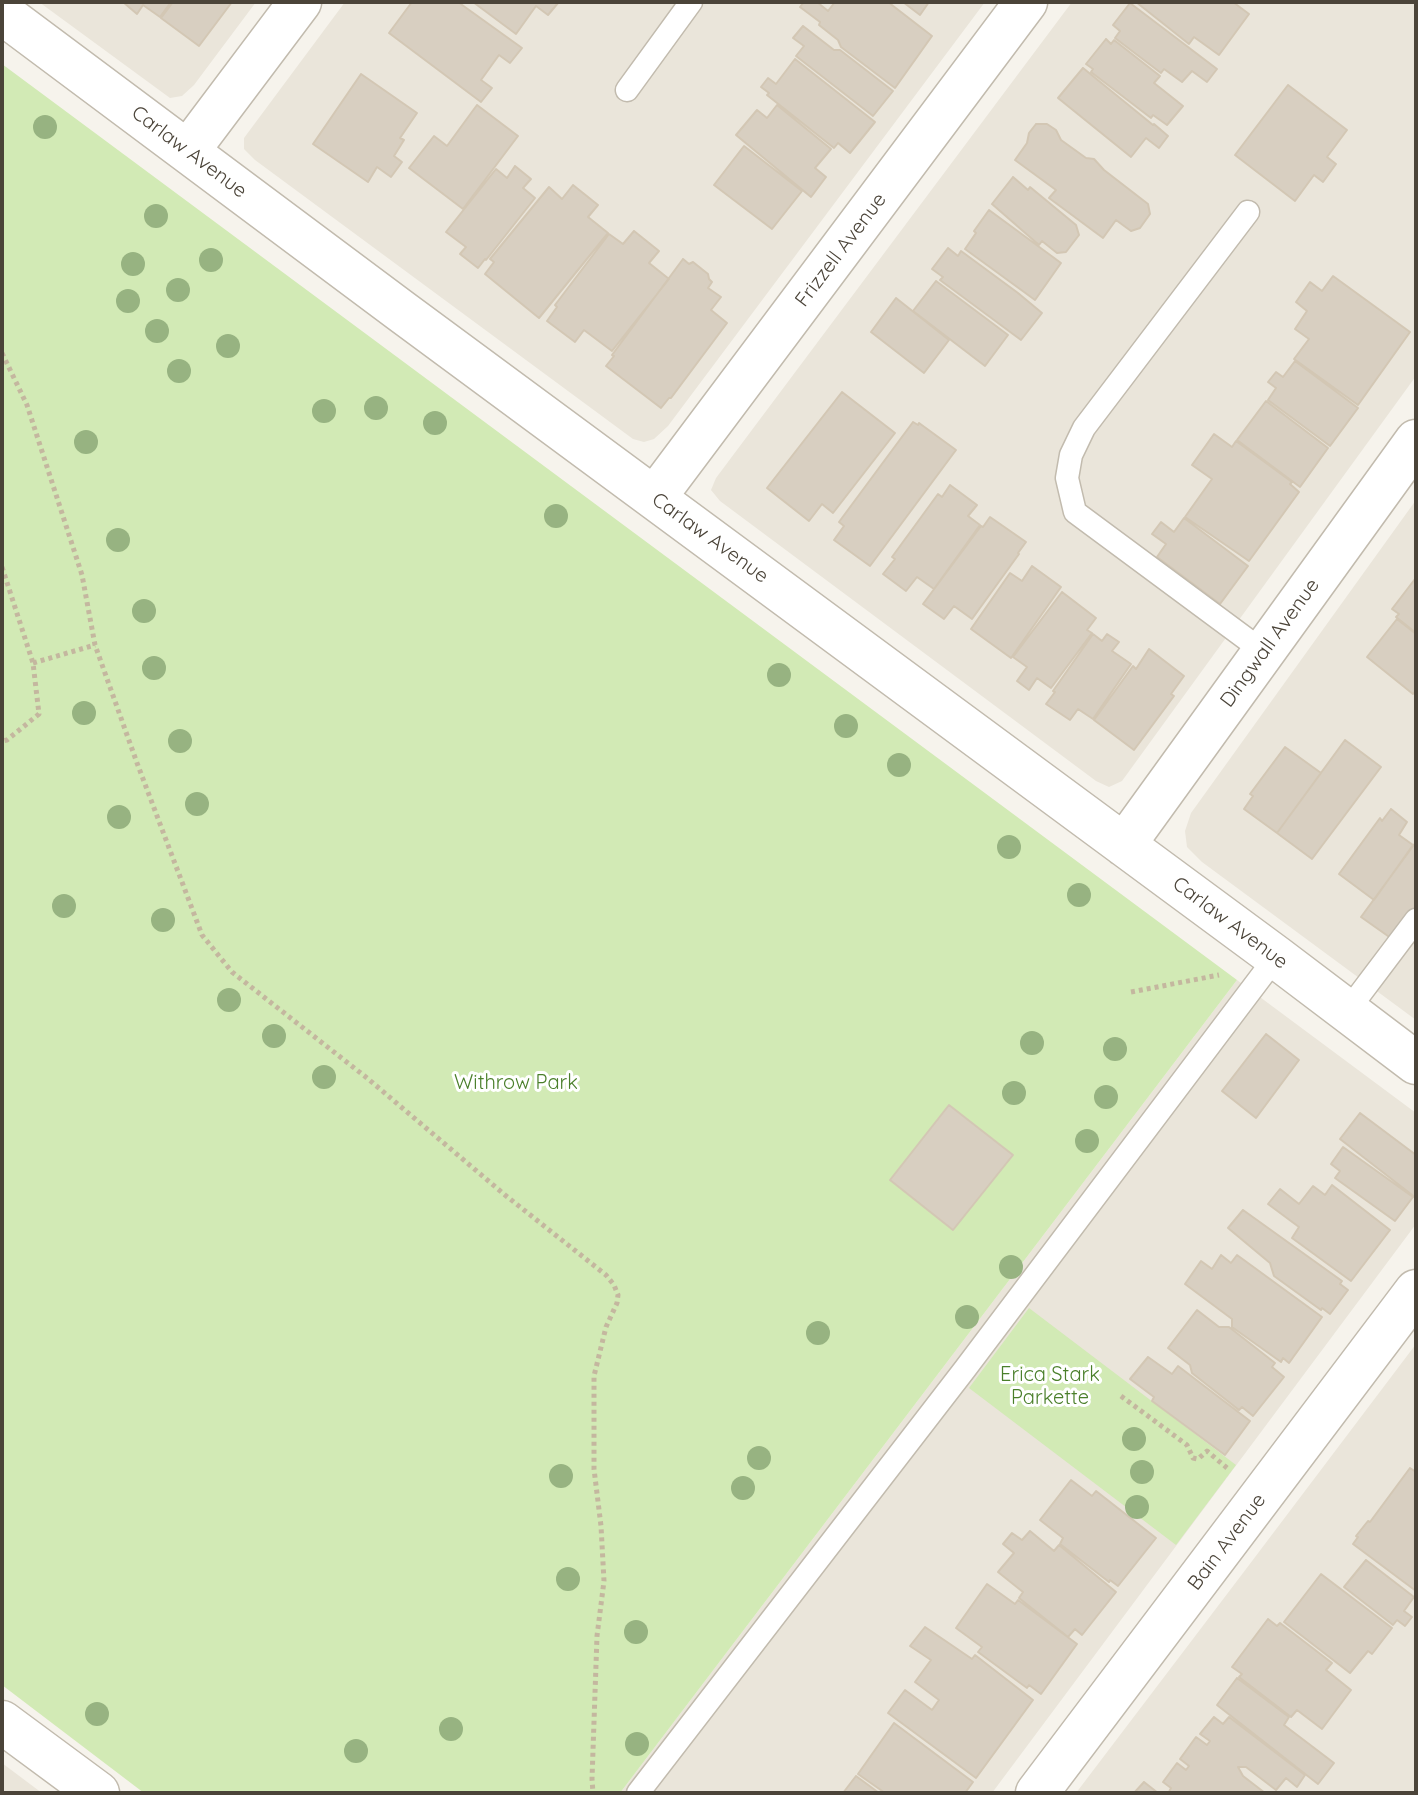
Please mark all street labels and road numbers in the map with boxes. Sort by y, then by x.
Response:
street label: Carlaw Avenue [127,101,251,203]
street label: Frizzell Avenue [790,188,892,312]
street label: Carlaw Avenue [647,488,773,588]
street label: Dingwall Avenue [1215,574,1325,712]
street label: Carlaw Avenue [1168,872,1292,974]
street label: Bain Avenue [1183,1489,1271,1595]

